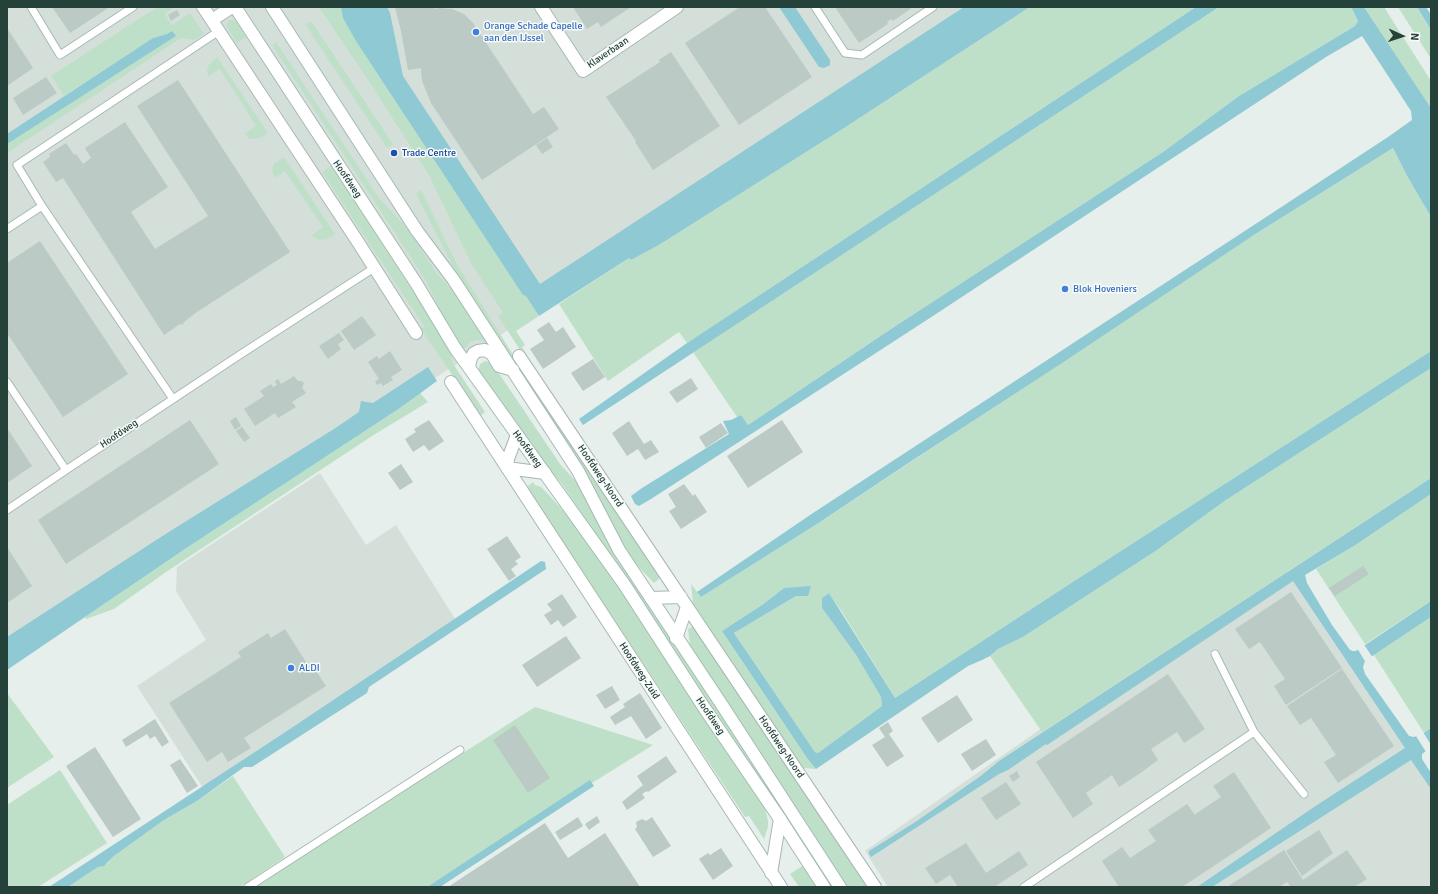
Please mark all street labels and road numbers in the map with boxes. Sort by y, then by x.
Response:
street label: Klaverbaan [585,35,631,71]
street label: Hoofdweg [330,158,364,200]
street label: Hoofdweg [98,417,140,451]
street label: Hoofdweg [509,428,545,470]
street label: Hoofdweg-Noord [575,443,625,509]
street label: Hoofdweg-Zuid [616,640,662,702]
street label: Hoofdweg [693,695,727,737]
street label: Hoofdweg-Noord [756,714,806,780]

